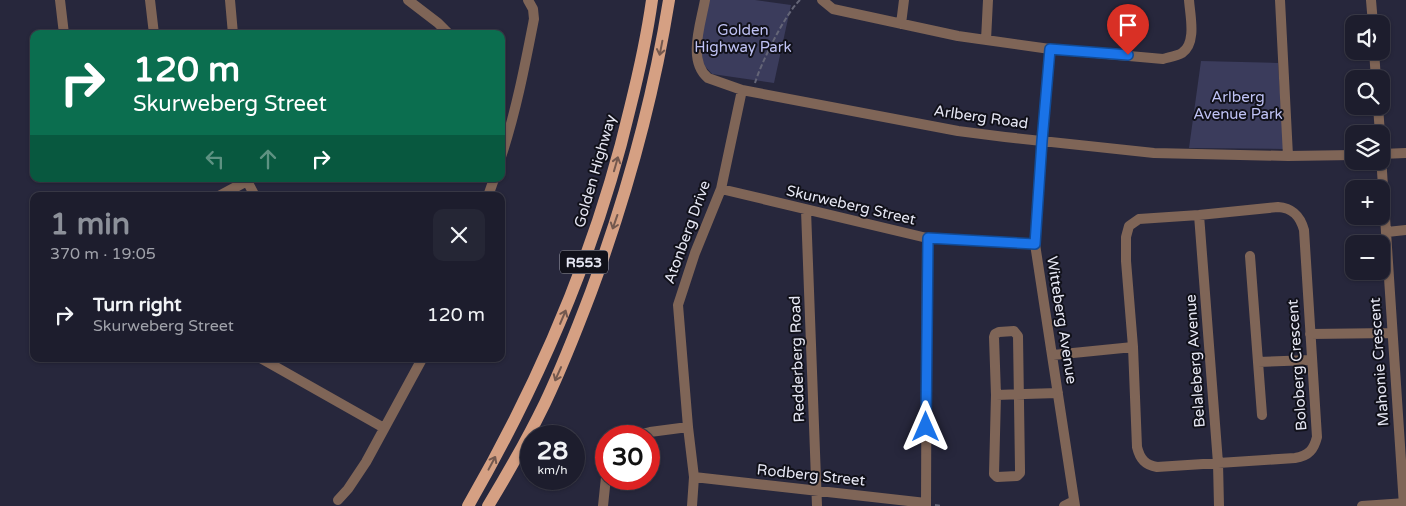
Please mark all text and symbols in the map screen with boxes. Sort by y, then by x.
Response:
pin [1107,4,1149,55]
icon: arrive [1114,11,1142,39]
map controls [1345,15,1390,280]
button: sound [1345,15,1390,60]
park label: Golden Highway Park [694,21,792,56]
one-way arrow [656,40,665,56]
text: 120 m [133,49,240,91]
icon: right [50,50,115,115]
button: search [1345,70,1390,115]
park label: Arlberg Avenue Park [1193,88,1283,123]
text: Skurweberg Street [133,91,327,117]
street label: Arlberg Road [933,101,1029,133]
street label: Golden Highway [570,112,620,230]
button: layers [1345,125,1390,170]
icon: left [201,145,229,173]
icon: ahead [254,145,282,173]
icon: right [307,145,335,173]
one-way arrow [612,156,622,172]
street label: Atonberg Drive [660,178,714,286]
button: + [1345,180,1390,225]
street label: Skurweberg Street [785,181,918,229]
text: 1 min [50,206,130,243]
button: close [433,209,485,261]
one-way arrow [610,214,620,230]
button: − [1345,235,1390,280]
text: 370 m · 19:05 [50,244,156,264]
road number: R553 [560,250,608,274]
street label: Witteberg Avenue [1043,255,1081,385]
text: Turn right [93,294,181,316]
street label: Belaleberg Avenue [1181,294,1209,428]
street label: Redderberg Road [786,295,808,423]
street label: Mahonie Crescent [1366,297,1392,427]
street label: Boloberg Crescent [1283,298,1311,431]
icon: right [50,301,78,329]
text: 120 m [427,304,485,326]
one-way arrow [559,310,568,326]
text: Skurweberg Street [93,316,234,336]
one-way arrow [552,366,562,381]
position arrow [899,400,951,452]
speed limit sign: 30 [595,425,660,490]
text: 28 [537,436,568,466]
one-way arrow [487,456,497,471]
street label: Rodberg Street [756,460,866,490]
text: km/h [537,463,568,477]

